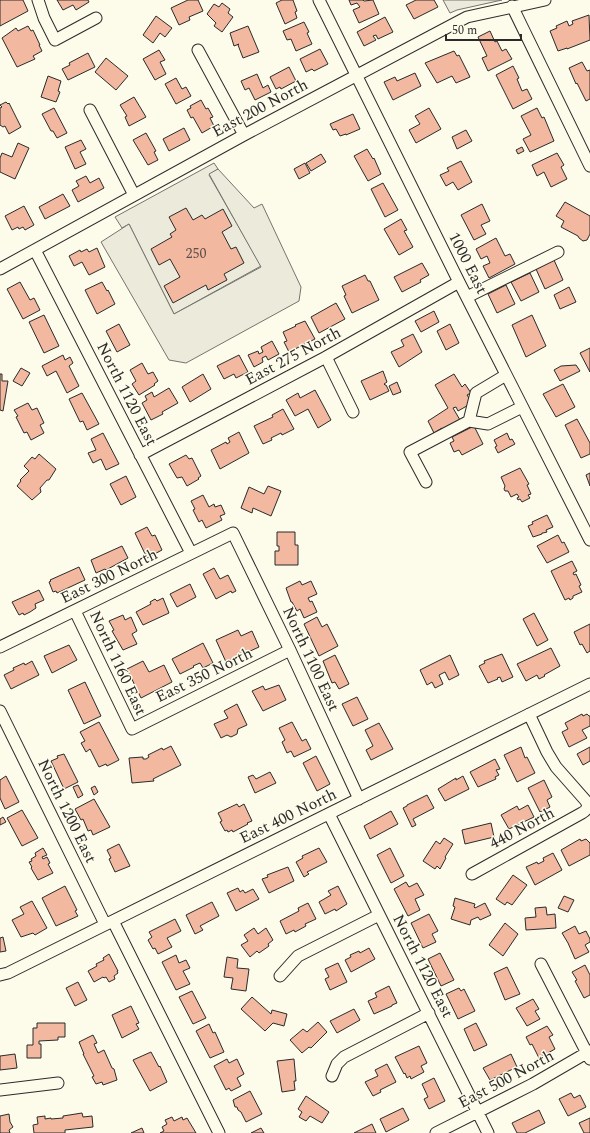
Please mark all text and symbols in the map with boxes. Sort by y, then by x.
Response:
scale bar [446,16,521,42]
text: 50 m [452,21,477,40]
street label: East 200 North [208,73,312,143]
street label: 1000 East [442,228,494,298]
house number: 250 [186,243,207,264]
street label: East 275 North [241,321,345,391]
street label: North 1120 East [91,338,164,450]
street label: East 300 North [56,542,162,610]
street label: North 1100 East [276,603,346,716]
street label: North 1160 East [83,607,153,720]
street label: East 350 North [151,641,257,709]
street label: North 1200 East [31,755,103,868]
street label: East 400 North [235,782,341,850]
street label: 440 North [485,801,559,855]
street label: North 1120 East [387,910,460,1022]
street label: East 500 North [454,1044,558,1114]

